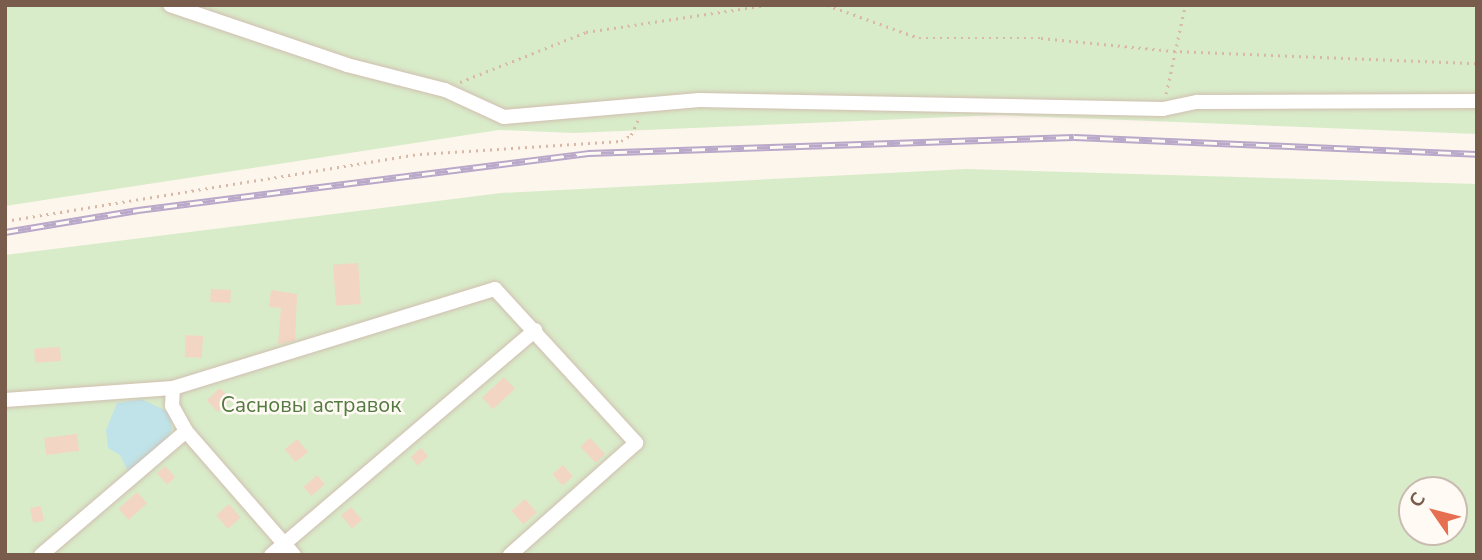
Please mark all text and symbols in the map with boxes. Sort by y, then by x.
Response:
park label: Сасновы астравок [221,392,401,418]
north arrow [1398,476,1468,546]
text: С [1403,487,1432,513]

